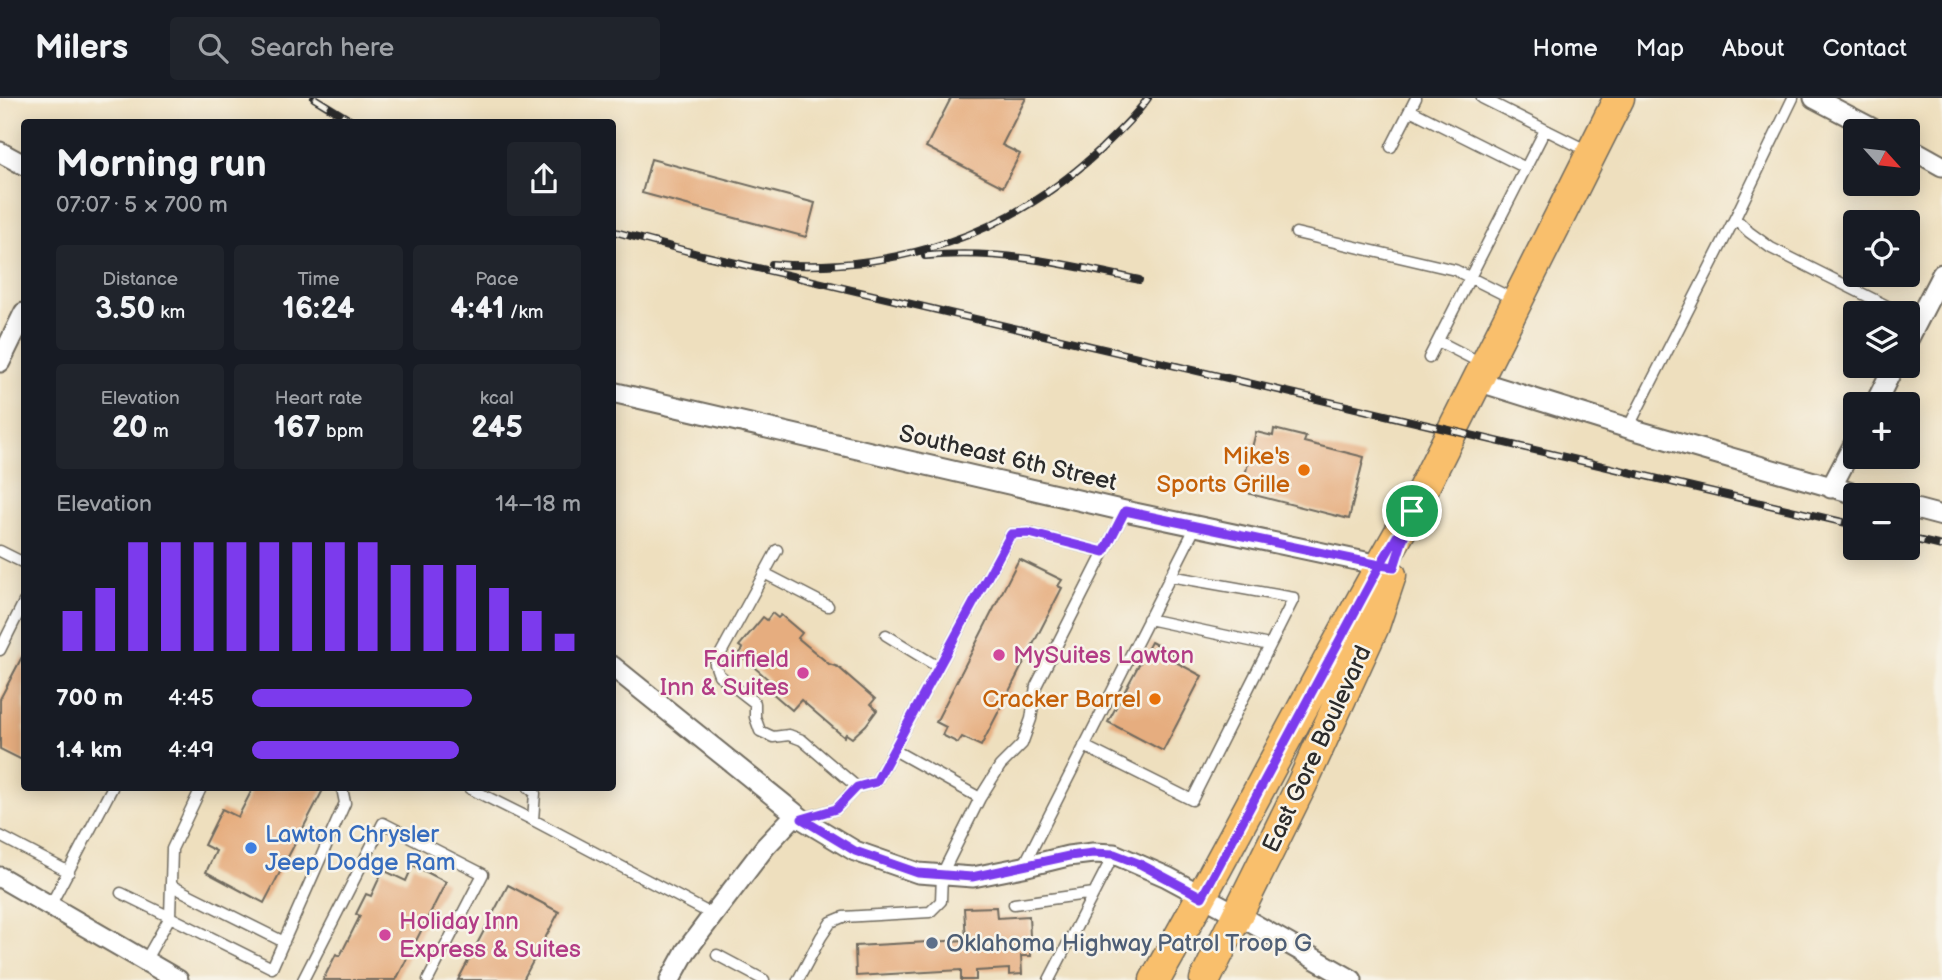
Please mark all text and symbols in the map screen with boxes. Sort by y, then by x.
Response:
search box [170,17,660,80]
text: Milers [35,28,128,68]
icon: search [194,29,232,67]
text: Search here [250,33,394,64]
text: Home [1533,34,1598,63]
text: Map [1636,34,1684,63]
text: About [1722,34,1784,63]
text: Contact [1822,34,1907,63]
north arrow [1843,119,1920,196]
map controls [1843,119,1920,560]
text: Morning run [56,142,267,187]
button: share [507,142,581,216]
text: 07:07 · 5 × 700 m [56,191,228,219]
button: locate [1843,210,1920,287]
text: Distance [102,268,178,291]
text: Time [297,268,340,291]
text: Pace [475,268,518,291]
text: 3.50 [95,291,155,327]
text: 16:24 [282,291,355,327]
text: 4:41 [450,291,505,327]
text: km [155,301,185,324]
text: /km [505,301,543,324]
button: layers [1843,301,1920,378]
text: Elevation [101,387,180,410]
text: Heart rate [275,387,362,410]
text: kcal [480,387,514,410]
button: + [1843,392,1920,469]
text: 20 [112,410,148,446]
text: 167 [274,410,321,446]
text: 245 [471,410,523,446]
street label: Southeast 6th Street [896,419,1120,497]
text: m [148,420,169,443]
text: bpm [321,420,363,443]
place label: Mike's Sports Grille [1156,442,1290,499]
marker: Mike's Sports Grille [1296,462,1312,478]
pin [1382,481,1442,541]
button: − [1843,483,1920,560]
text: Elevation [56,490,152,518]
text: 14–18 m [495,490,581,518]
icon: arrive [1393,492,1431,530]
place label: MySuites Lawton [1013,641,1194,670]
street label: East Gore Boulevard [1256,641,1378,857]
place label: Fairfield Inn & Suites [660,645,789,702]
marker: MySuites Lawton [991,647,1007,663]
marker: Fairfield Inn & Suites [795,665,811,681]
text: 700 m [56,684,123,712]
text: 4:45 [168,684,214,712]
place label: Cracker Barrel [982,685,1141,714]
marker: Cracker Barrel [1147,691,1163,707]
text: 1.4 km [56,736,122,764]
text: 4:49 [168,736,214,764]
place label: Lawton Chrysler Jeep Dodge Ram [265,820,456,877]
marker: Lawton Chrysler Jeep Dodge Ram [243,840,259,856]
place label: Holiday Inn Express & Suites [399,907,581,964]
marker: Holiday Inn Express & Suites [377,927,393,943]
place label: Oklahoma Highway Patrol Troop G [946,929,1312,958]
marker: Oklahoma Highway Patrol Troop G [924,935,940,951]

